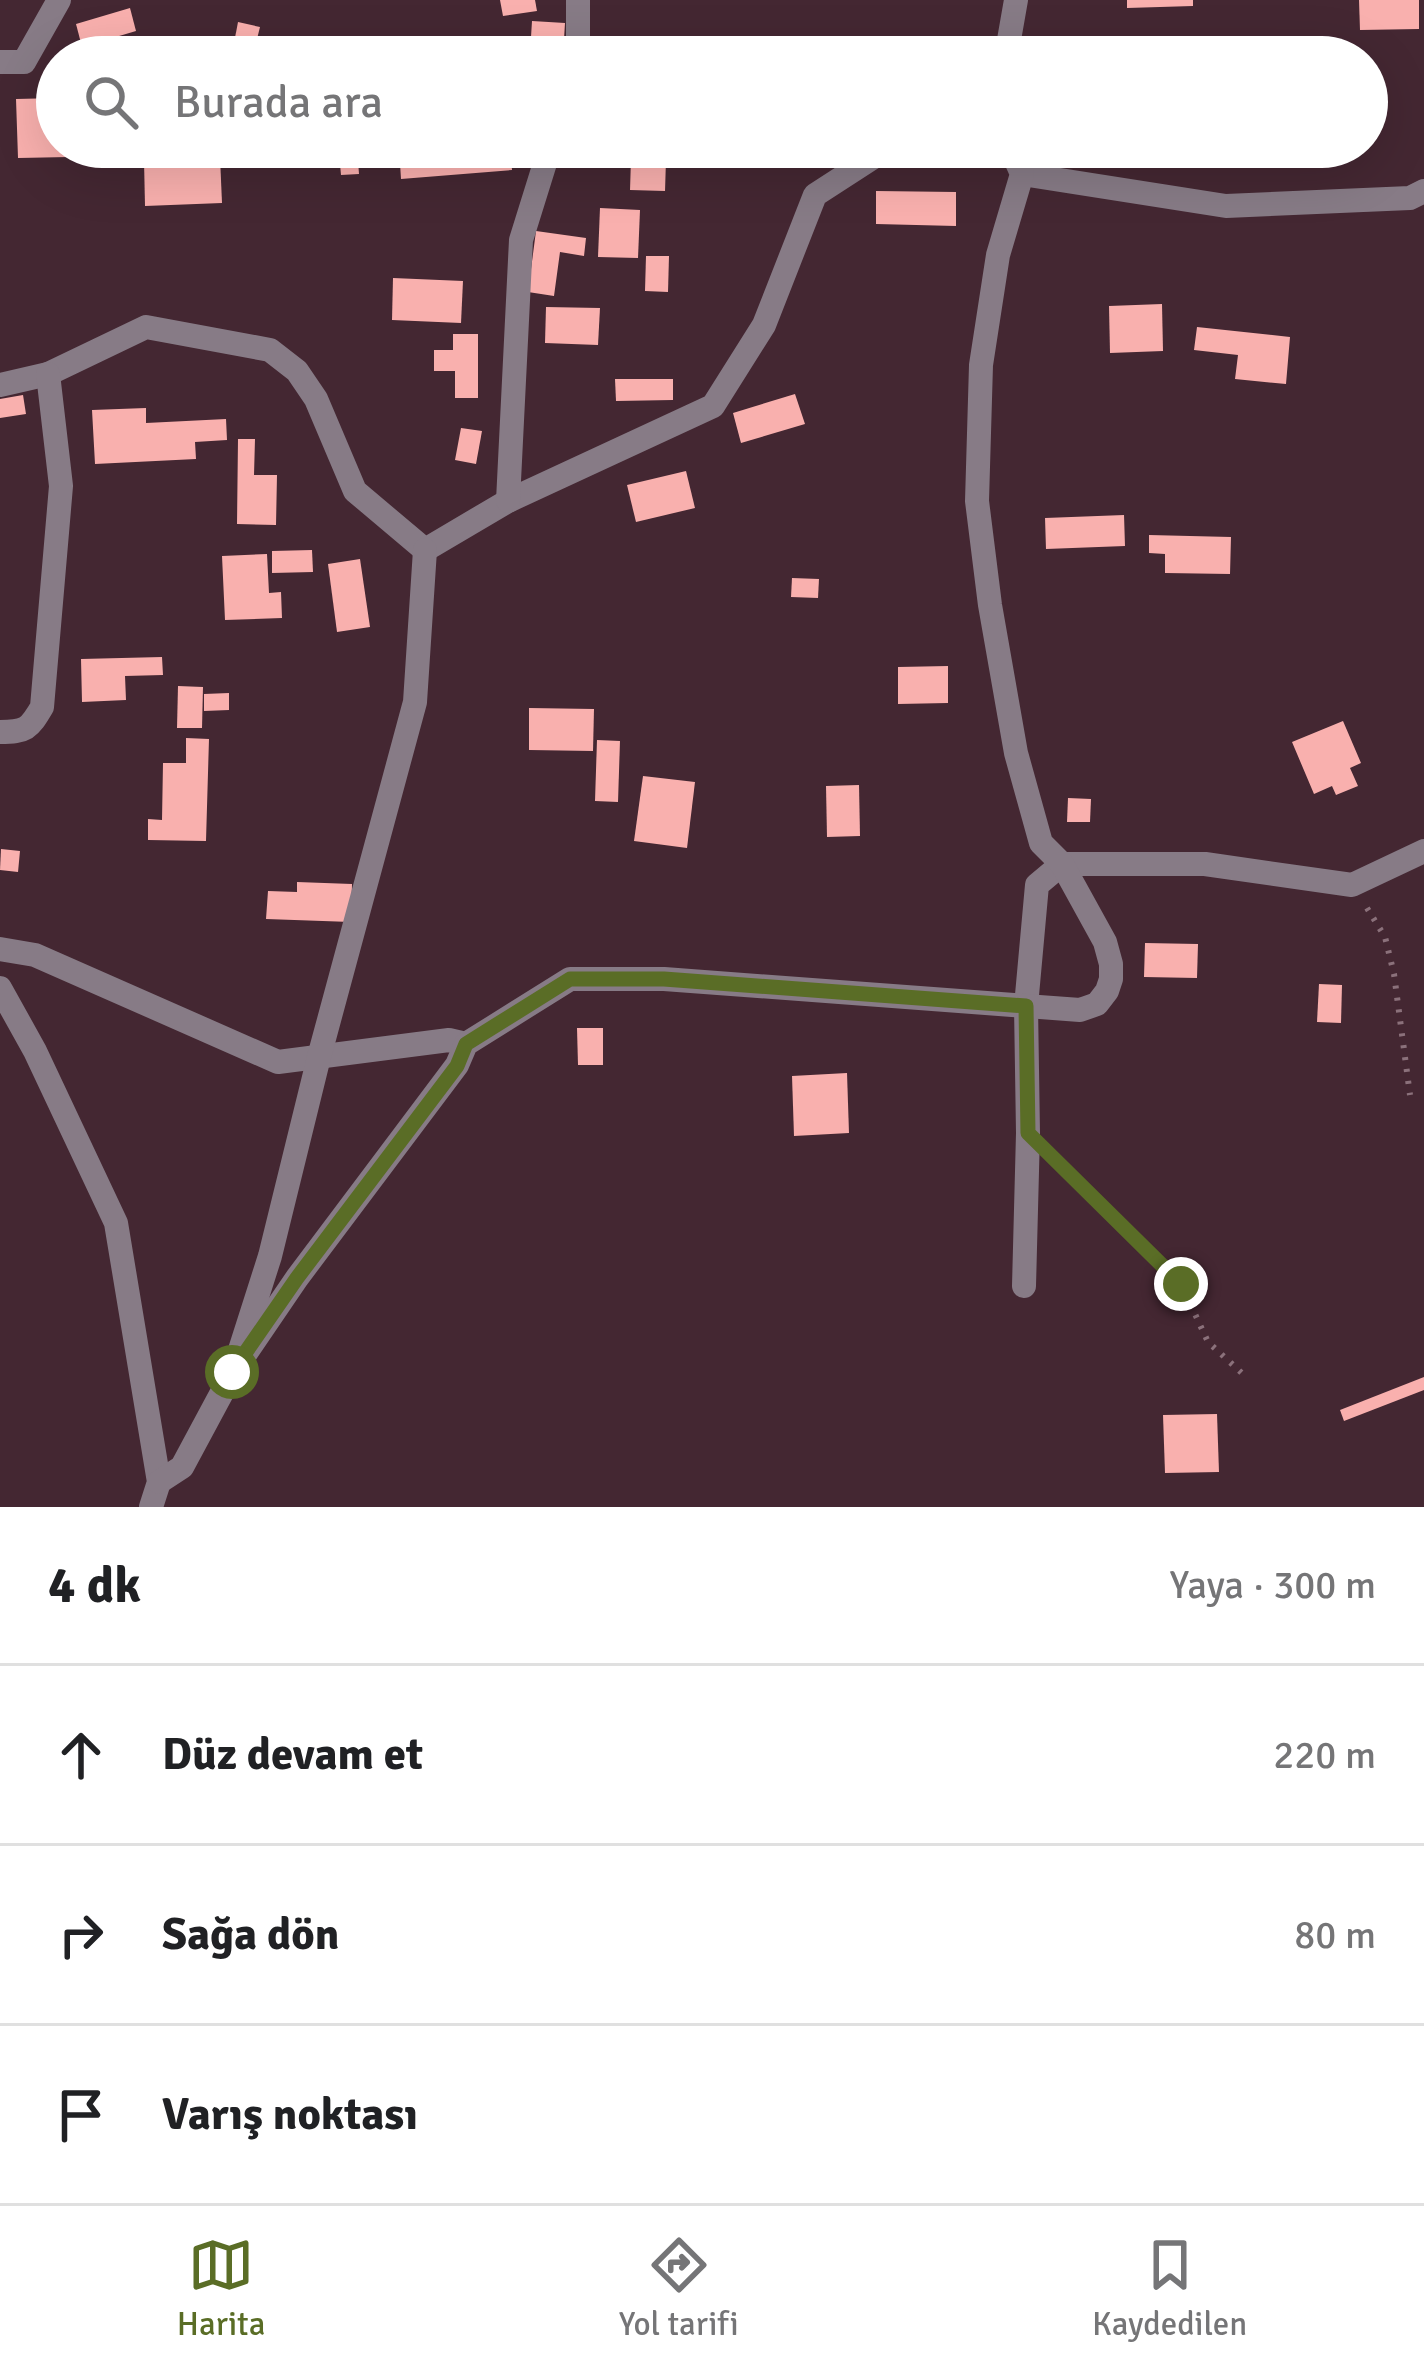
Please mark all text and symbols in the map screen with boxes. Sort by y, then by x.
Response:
search box [36,36,1388,168]
icon: search [78,69,144,135]
text: Burada ara [174,75,383,130]
route end [1154,1257,1208,1311]
route start [205,1345,259,1399]
text: 4 dk [48,1554,141,1617]
text: Yaya · 300 m [1169,1561,1376,1609]
icon: ahead [48,1722,114,1788]
text: Düz devam et [162,1727,423,1782]
text: 220 m [1273,1731,1376,1779]
icon: right [48,1902,114,1968]
text: Sağa dön [162,1907,339,1962]
text: 80 m [1294,1911,1376,1959]
icon: arrive [48,2082,114,2148]
text: Varış noktası [162,2087,418,2142]
tab: Harita [177,2232,265,2345]
tab: Yol tarifi [619,2232,739,2345]
tab: Kaydedilen [1092,2232,1247,2345]

